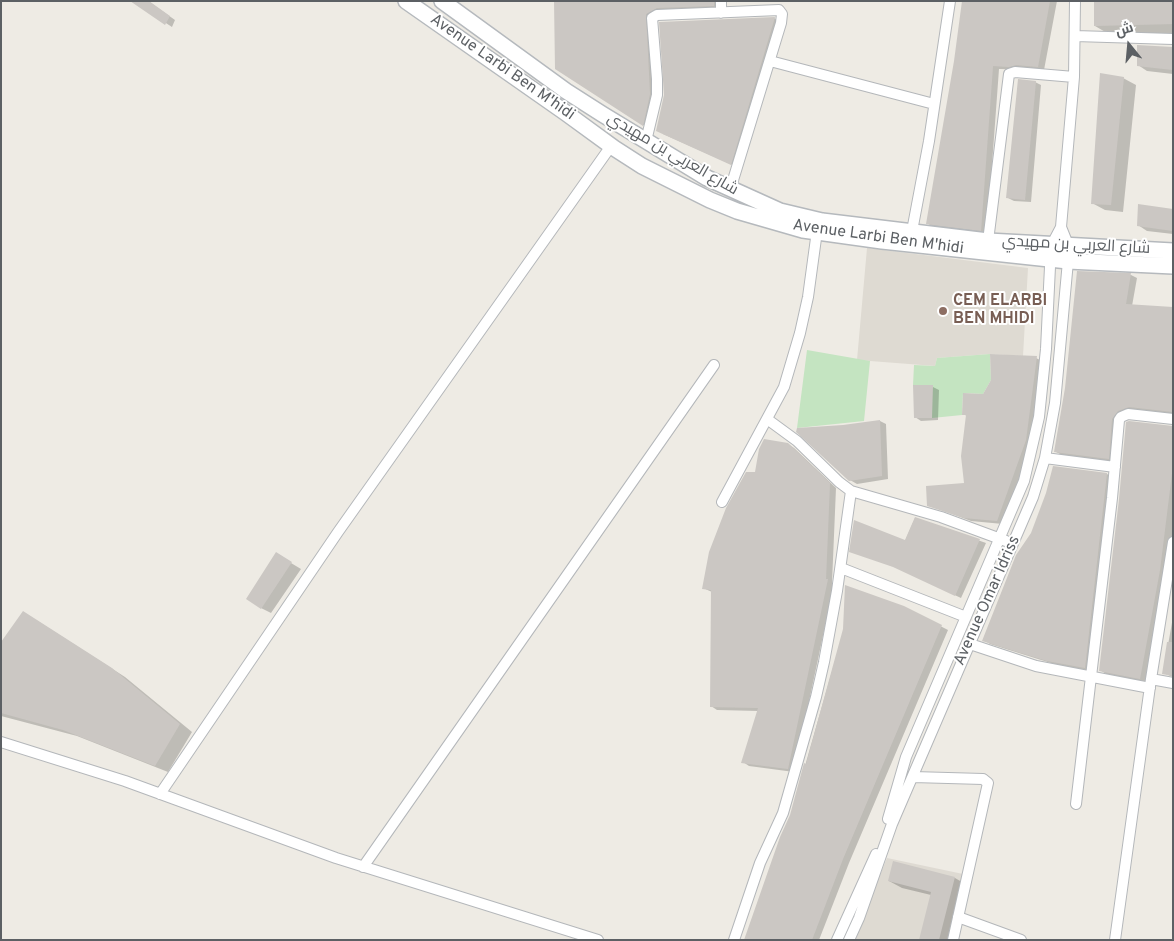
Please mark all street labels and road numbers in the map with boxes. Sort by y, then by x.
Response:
street label: Avenue Larbi Ben M'hidi [426,11,578,125]
street label: شارع العربي بن مهيدي [603,110,741,200]
street label: Avenue Larbi Ben M'hidi [791,216,965,260]
street label: شارع العربي بن مهيدي [1001,233,1151,259]
street label: Avenue Omar Idriss [951,533,1025,669]

